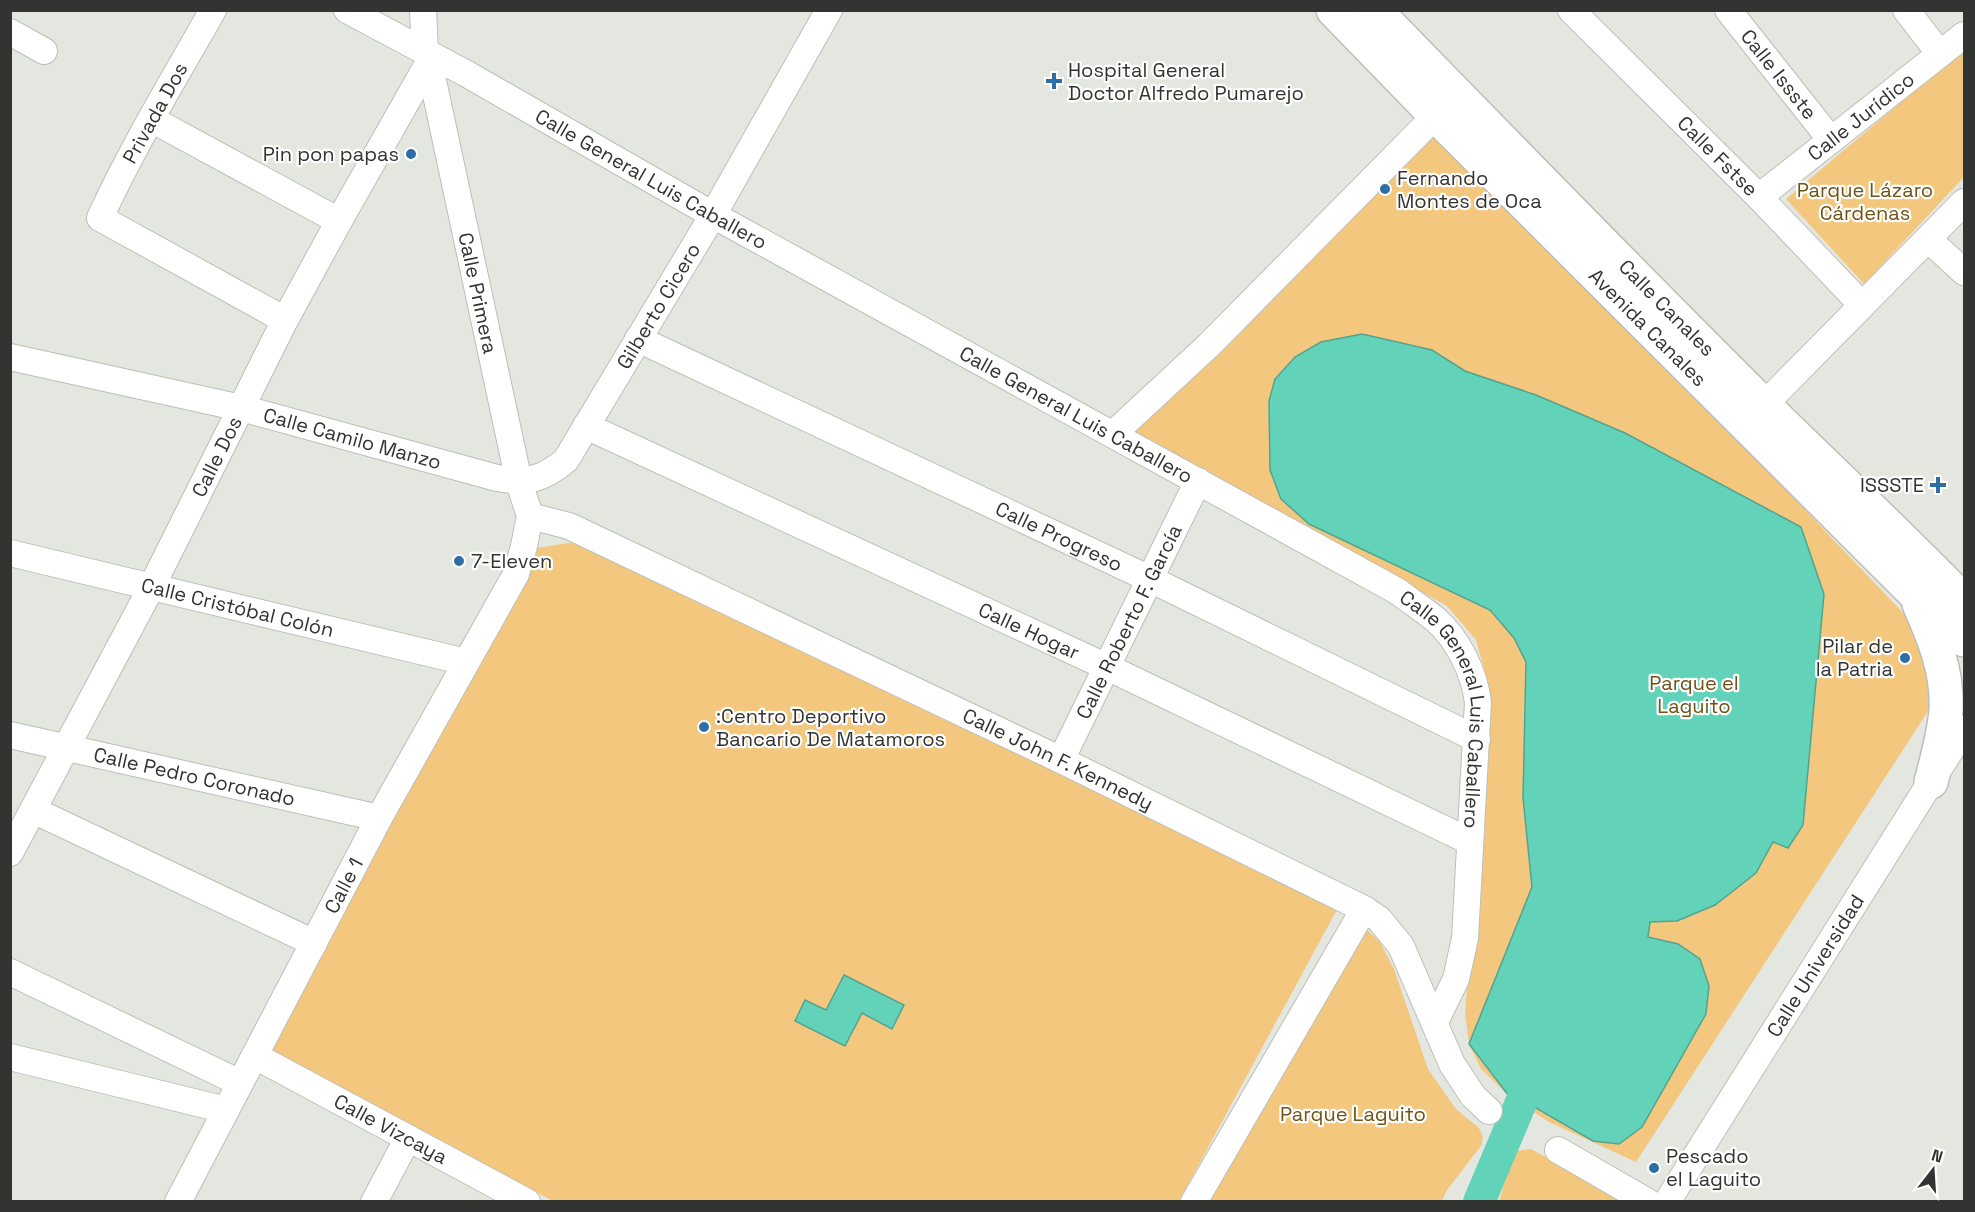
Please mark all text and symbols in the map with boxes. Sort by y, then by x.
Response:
street label: Calle Issste [1735,24,1823,125]
place label: Hospital General Doctor Alfredo Pumarejo [1068,57,1304,106]
street label: Privada Dos [117,58,193,168]
street label: Calle Jurídico [1802,66,1920,167]
marker: Hospital General Doctor Alfredo Pumarejo [1045,72,1063,90]
street label: Calle General Luis Caballero [531,103,772,255]
street label: Calle Fstse [1672,110,1764,202]
place label: Pin pon papas [263,141,399,167]
marker: Pin pon papas [404,147,418,161]
place label: Fernando Montes de Oca [1397,165,1542,214]
park label: Parque Lázaro Cárdenas [1797,177,1933,226]
marker: Fernando Montes de Oca [1378,182,1392,196]
street label: Calle Primera [452,230,504,356]
street label: Gilberto Cicero [611,238,706,374]
street label: Calle Canales [1613,254,1721,362]
street label: Avenida Canales [1583,263,1712,392]
street label: Calle General Luis Caballero [955,340,1198,489]
street label: Calle Camilo Manzo [260,402,444,475]
street label: Calle Dos [186,412,248,502]
place label: ISSSTE [1860,472,1924,498]
marker: ISSSTE [1929,476,1947,494]
street label: Calle Progreso [991,495,1127,577]
street label: Calle Roberto F. García [1070,520,1188,723]
place label: 7-Eleven [471,548,552,574]
marker: 7-Eleven [452,554,466,568]
street label: Calle Cristóbal Colón [139,572,336,643]
street label: Calle General Luis Caballero [1395,584,1491,829]
street label: Calle Hogar [974,596,1084,665]
place label: Pilar de la Patria [1816,633,1893,682]
marker: Pilar de la Patria [1898,651,1912,665]
park label: Parque el Laguito [1649,670,1739,719]
street label: Calle John F. Kennedy [958,702,1158,816]
place label: :Centro Deportivo Bancario De Matamoros [716,703,945,752]
marker: :Centro Deportivo Bancario De Matamoros [697,720,711,734]
street label: Calle Pedro Coronado [91,741,298,812]
street label: Calle 1 [318,853,369,918]
street label: Calle Universidad [1761,889,1870,1042]
street label: Calle Vizcaya [329,1088,452,1170]
park label: Parque Laguito [1280,1101,1426,1127]
north arrow [1903,1140,1963,1200]
place label: Pescado el Laguito [1666,1143,1761,1192]
text: N [1929,1145,1945,1168]
marker: Pescado el Laguito [1647,1161,1661,1175]

